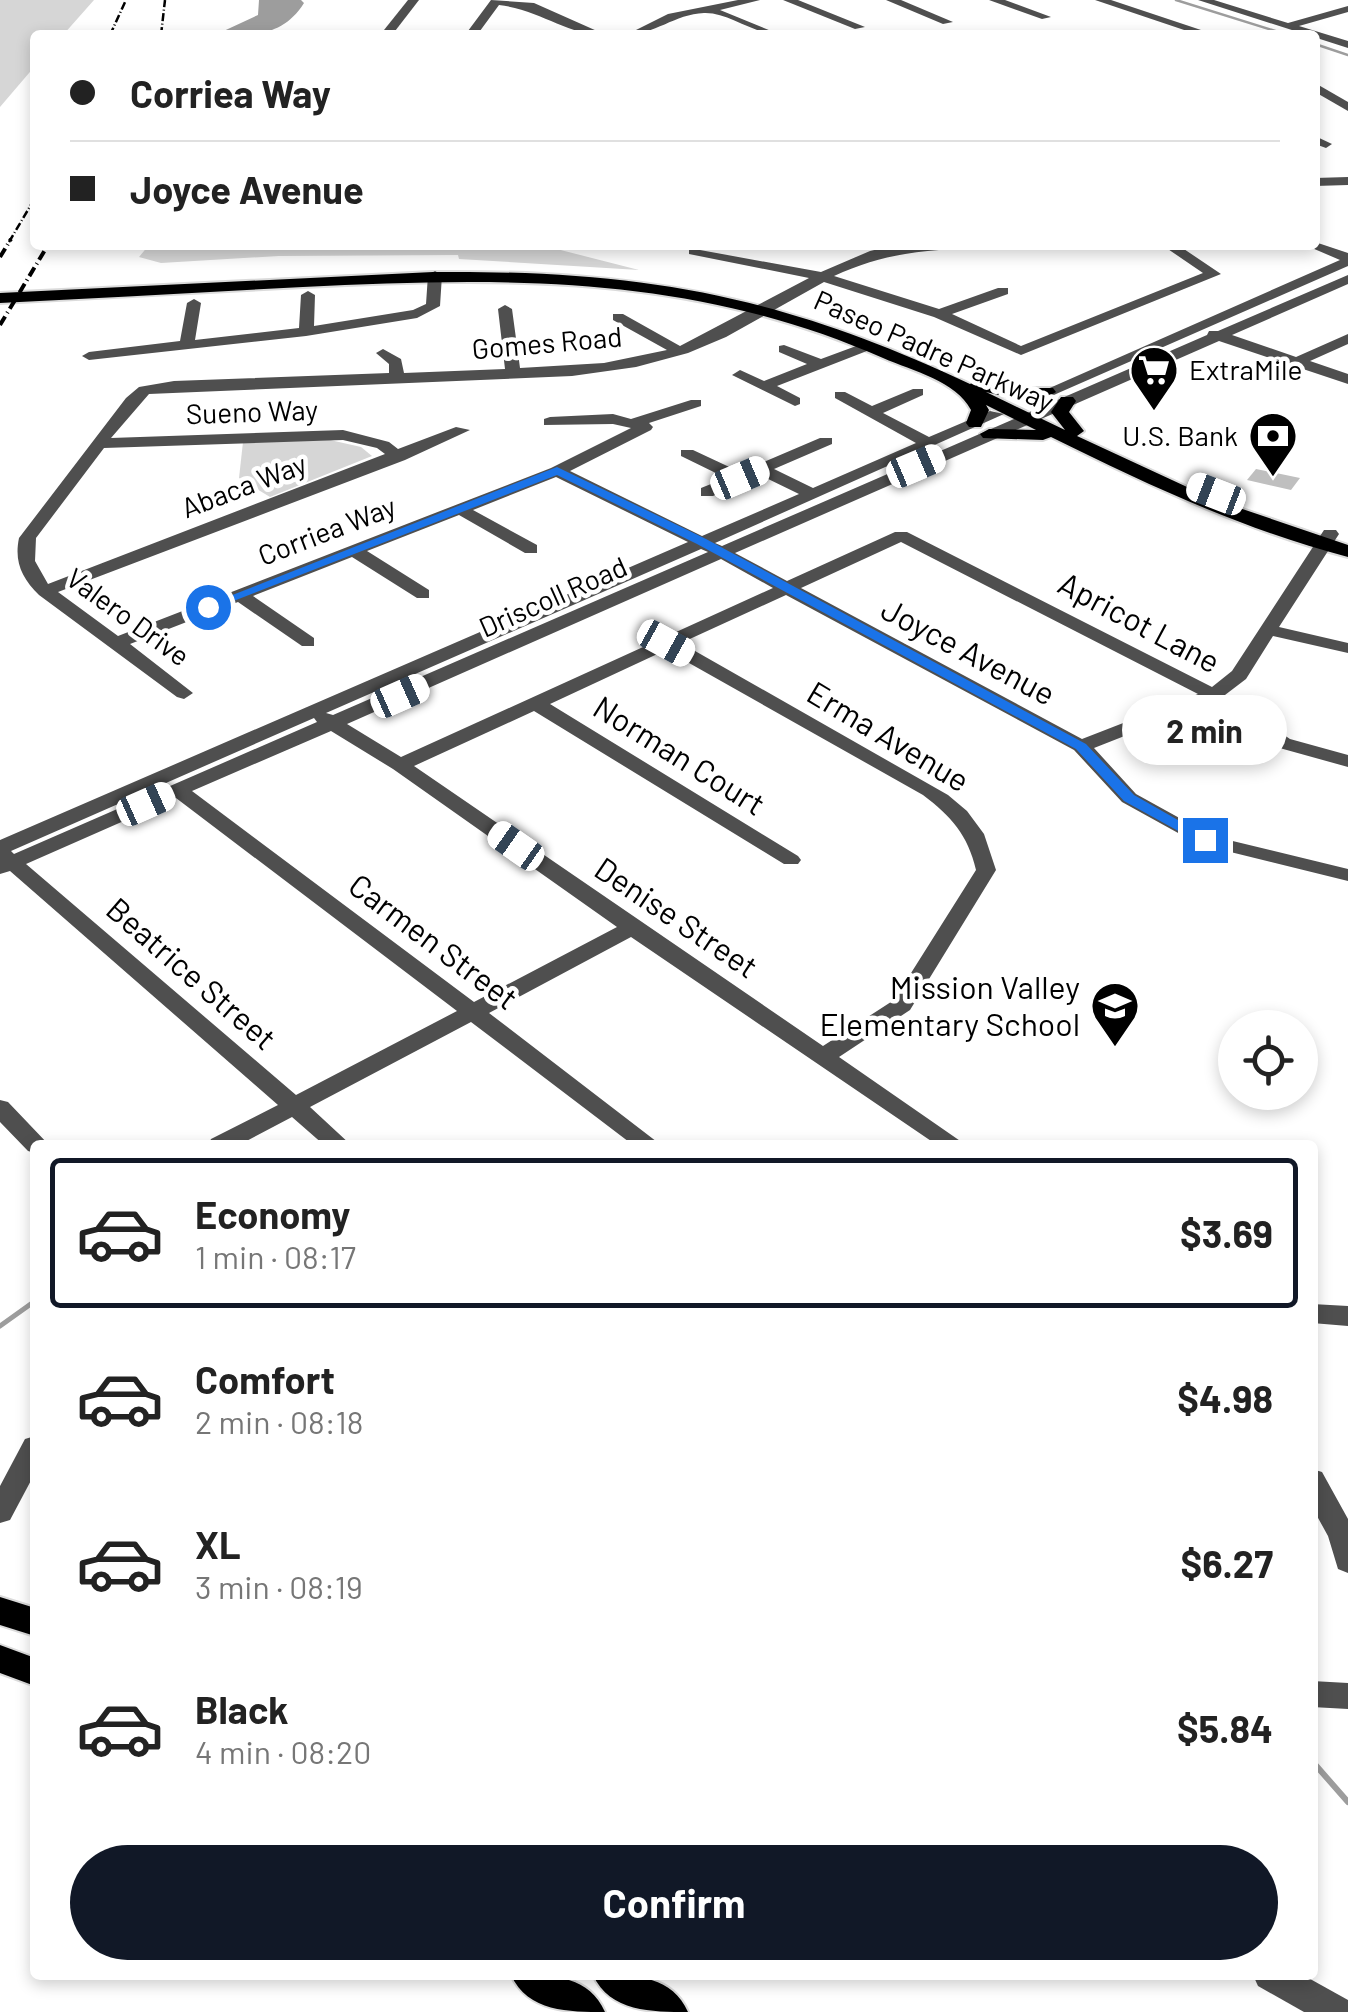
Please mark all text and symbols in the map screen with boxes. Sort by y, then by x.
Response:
text: Corriea Way [130,70,331,116]
text: Joyce Avenue [130,166,364,212]
street label: Paseo Padre Parkway [809,282,1060,418]
street label: Gomes Road [470,318,624,366]
supermarket icon: ExtraMile [1128,344,1180,412]
place label: ExtraMile [1189,352,1302,386]
street label: Sueno Way [185,392,319,430]
bank icon: U.S. Bank [1247,410,1299,478]
place label: U.S. Bank [1122,418,1238,452]
car [883,440,949,492]
street label: Abaca Way [176,446,311,524]
car [707,452,773,504]
car [1183,469,1249,519]
street label: Corriea Way [253,488,400,572]
street label: Driscoll Road [473,548,632,644]
street label: Valero Drive [60,560,197,672]
street label: Apricot Lane [1053,563,1227,680]
route start [186,585,231,630]
street label: Joyce Avenue [876,589,1062,712]
car [632,615,700,671]
car [366,670,434,722]
street label: Erma Avenue [801,672,977,798]
street label: Norman Court [587,687,773,822]
callout: 2 min [1122,695,1288,765]
text: 2 min [1166,711,1243,749]
car [112,778,180,830]
car [483,817,549,875]
route end [1183,818,1228,863]
street label: Denise Street [588,848,766,985]
street label: Carmen Street [342,865,526,1016]
street label: Beatrice Street [100,889,285,1056]
place label: Mission Valley Elementary School [819,967,1080,1042]
school or university icon: Mission Valley Elementary School [1089,980,1141,1048]
map controls [1218,1010,1318,1110]
button: locate [1218,1010,1318,1110]
icon: car [75,1188,165,1278]
text: Economy [195,1191,350,1237]
text: $3.69 [1180,1210,1273,1256]
text: 1 min · 08:17 [195,1237,356,1275]
icon: car [75,1353,165,1443]
text: Comfort [195,1356,335,1402]
text: $4.98 [1177,1375,1273,1421]
text: 2 min · 08:18 [195,1402,363,1440]
icon: car [75,1518,165,1608]
text: XL [195,1521,241,1567]
text: $6.27 [1180,1540,1273,1586]
text: 3 min · 08:19 [195,1567,363,1605]
icon: car [75,1683,165,1773]
text: Black [195,1686,289,1732]
text: $5.84 [1177,1705,1273,1751]
text: 4 min · 08:20 [195,1732,371,1770]
button: Confirm [70,1845,1278,1960]

